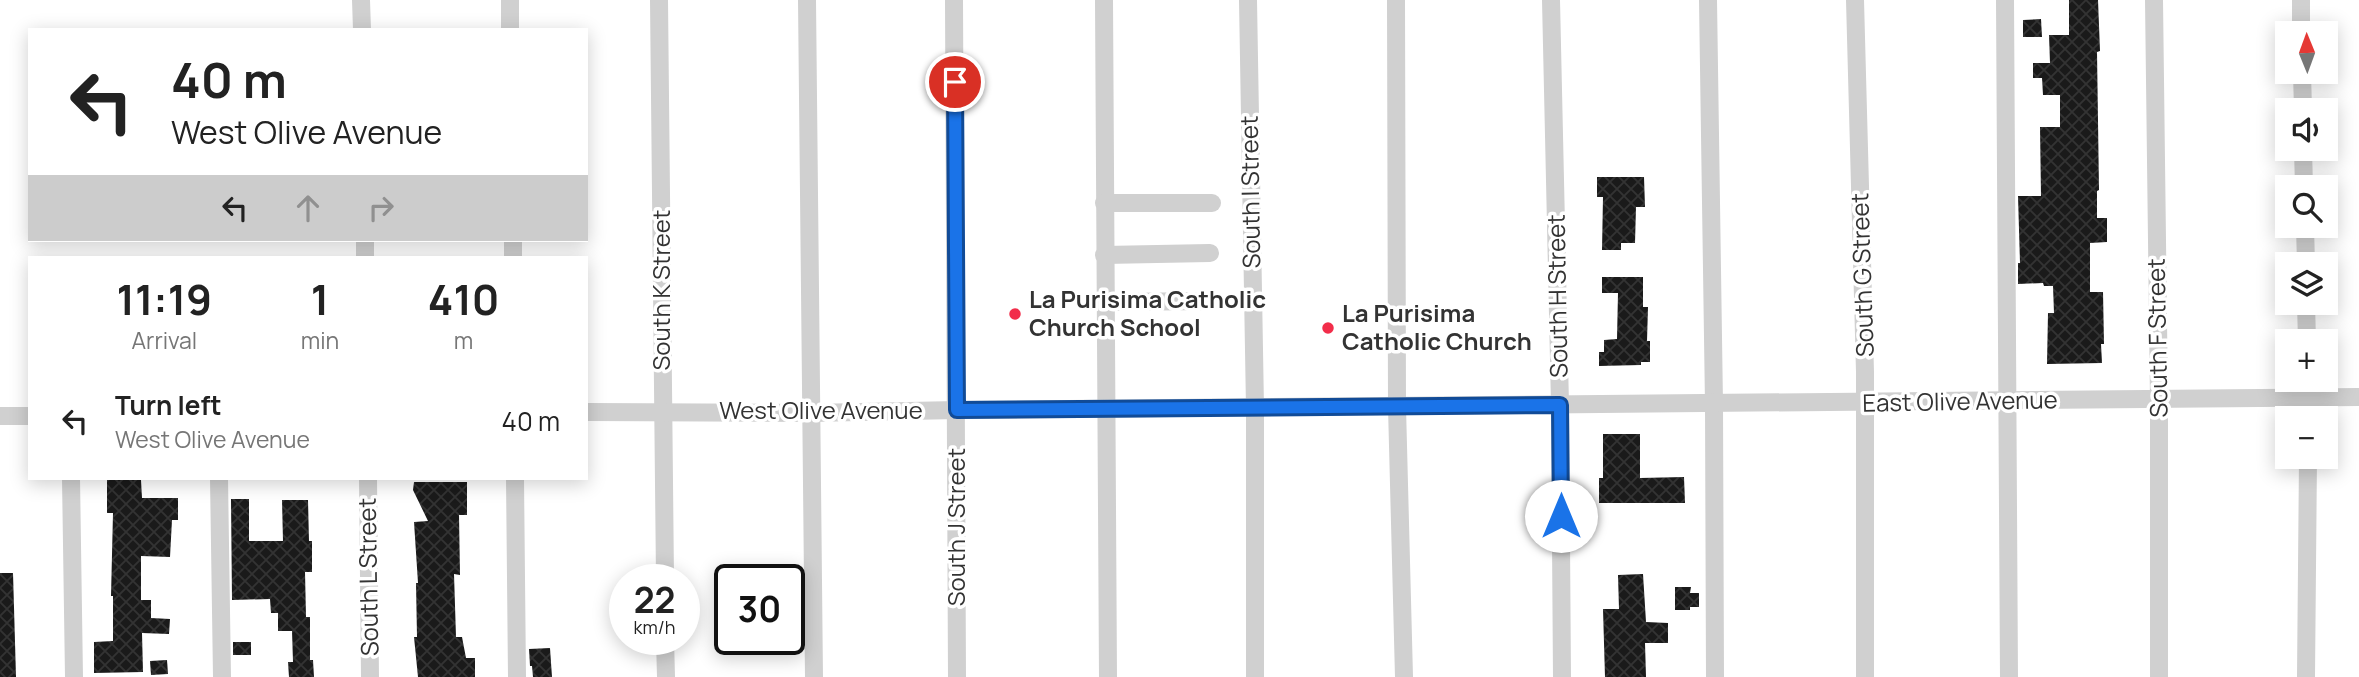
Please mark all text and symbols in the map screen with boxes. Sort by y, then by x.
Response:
north arrow [2275,21,2338,84]
map controls [2275,21,2338,469]
text: 40 m [171,46,287,113]
pin [925,52,985,112]
icon: left [56,56,147,147]
icon: arrive [936,63,974,101]
button: sound [2275,98,2338,161]
text: West Olive Avenue [171,110,442,154]
street label: South I Street [1232,115,1267,269]
button: search [2275,175,2338,238]
icon: left [216,189,254,227]
icon: ahead [289,189,327,227]
icon: right [362,189,400,227]
street label: South G Street [1842,192,1881,358]
street label: South K Street [644,210,677,370]
street label: South H Street [1539,214,1574,378]
button: layers [2275,252,2338,315]
street label: South F Street [2139,258,2174,418]
text: 11:19 [117,270,212,328]
text: 1 [311,270,329,328]
text: 410 [428,270,499,328]
place label: La Purisima Catholic Church School [1029,282,1266,343]
place label: La Purisima Catholic Church [1342,296,1532,357]
marker: La Purisima Catholic Church School [1007,306,1023,322]
marker: La Purisima Catholic Church [1320,320,1336,336]
text: Arrival [132,324,197,356]
text: min [301,324,339,356]
text: m [454,324,473,356]
button: + [2275,329,2338,392]
street label: East Olive Avenue [1862,382,2058,419]
text: Turn left [115,387,222,423]
street label: West Olive Avenue [719,393,923,426]
icon: left [56,402,94,440]
text: 40 m [502,403,560,439]
button: − [2275,406,2338,469]
text: West Olive Avenue [115,423,310,455]
street label: South J Street [939,448,972,606]
position arrow [1524,479,1598,553]
street label: South L Street [350,498,385,656]
speed limit sign: 30 [714,564,805,655]
text: 22 [634,576,675,624]
text: km/h [634,615,675,639]

